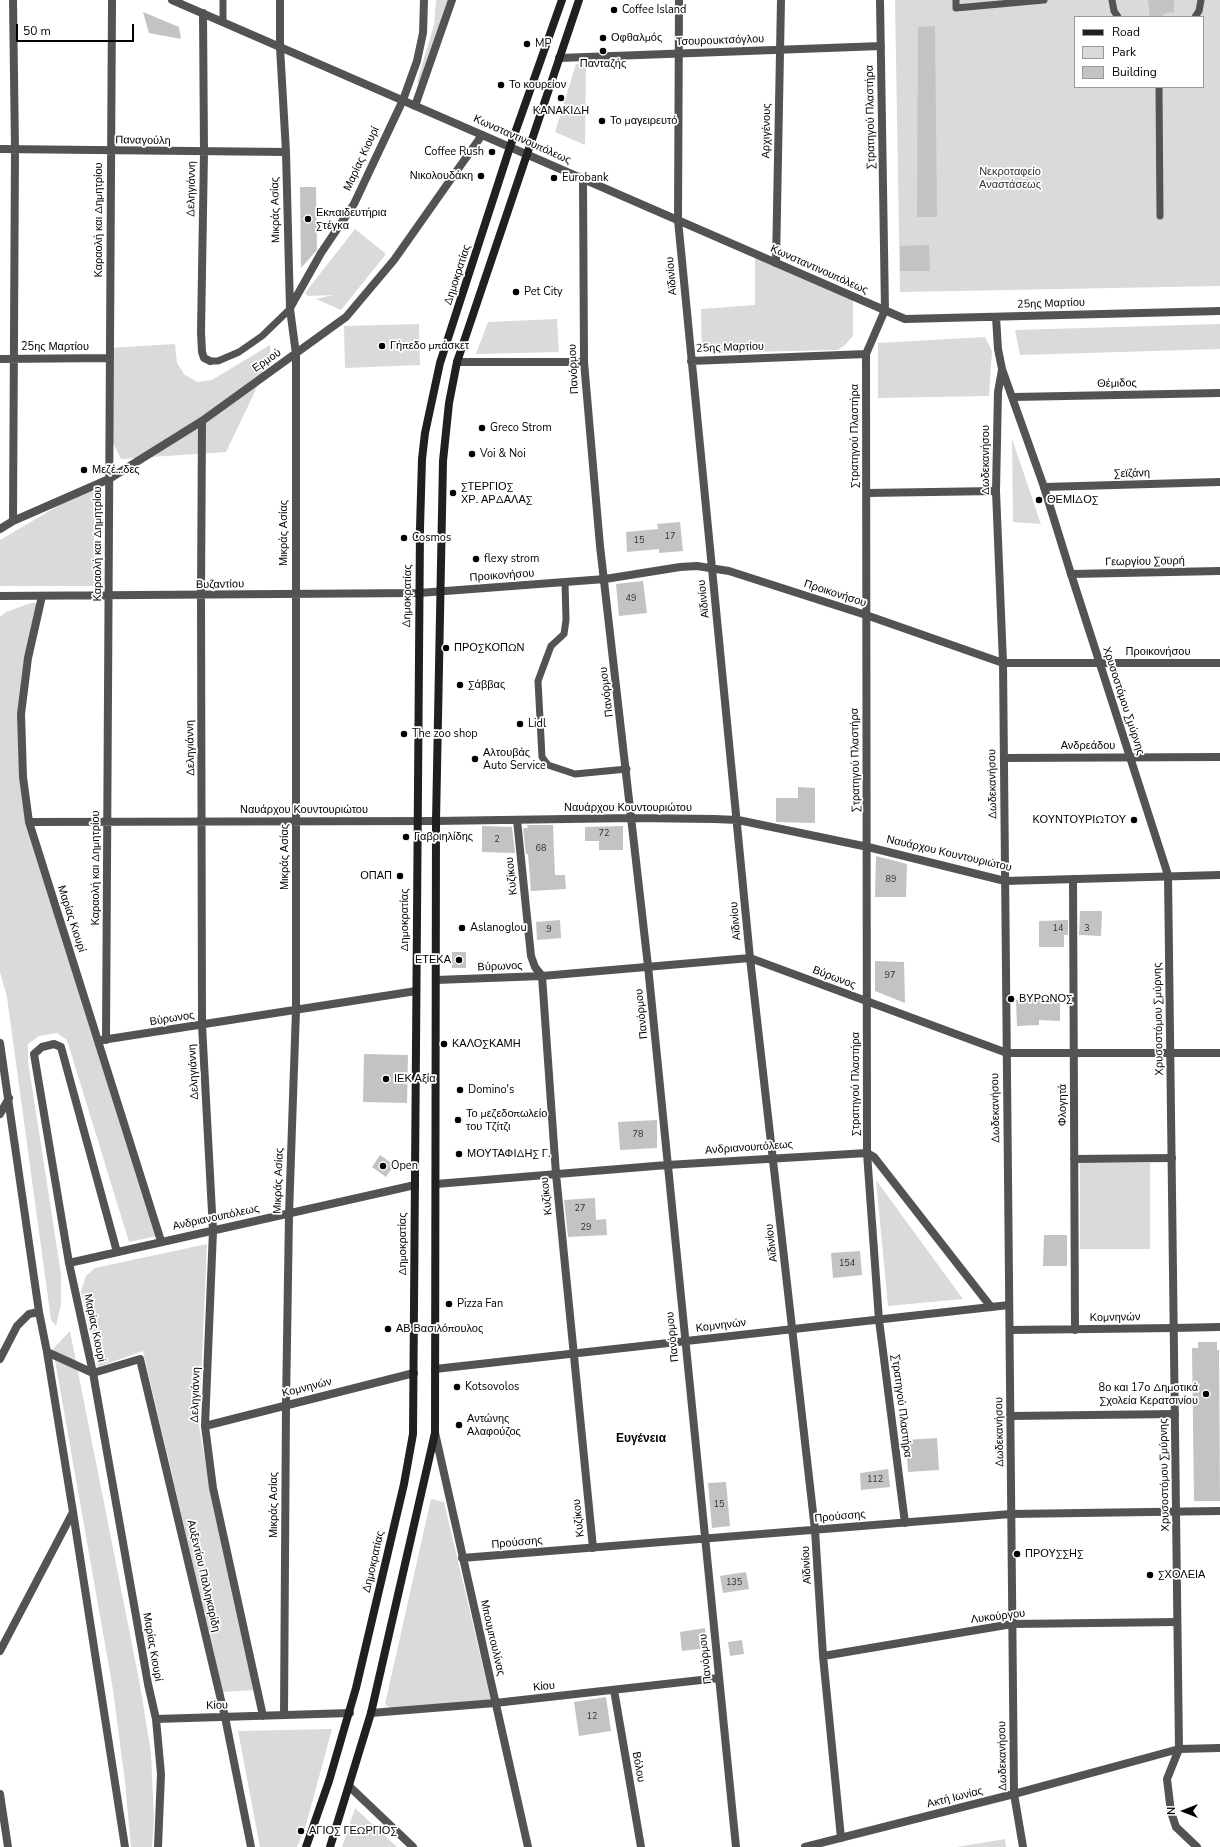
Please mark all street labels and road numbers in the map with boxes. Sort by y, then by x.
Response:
street label: Τσουρουκτσόγλου [676,33,764,49]
street label: Στρατηγού Πλαστήρα [863,65,879,169]
street label: Αρχιγένους [760,103,774,159]
street label: Κωνσταντινουπόλεως [471,113,573,167]
street label: Μαρίας Κιουρί [341,125,383,193]
street label: Παναγούλη [115,134,171,148]
street label: Δεληγιάννη [185,161,199,217]
street label: Καραολή και Δημητρίου [92,162,106,278]
street label: Μικράς Ασίας [269,177,283,243]
street label: Δημοκρατίας [442,243,474,307]
street label: Κωνσταντινουπόλεως [768,243,870,297]
street label: Αϊδινίου [664,256,680,296]
street label: 25ης Μαρτίου [1017,296,1085,312]
street label: 25ης Μαρτίου [21,340,89,354]
street label: 25ης Μαρτίου [696,340,764,356]
street label: Πανόρμου [566,343,582,395]
street label: Ερμού [250,346,284,376]
street label: Θέμιδος [1097,377,1137,391]
street label: Στρατηγού Πλαστήρα [848,384,862,488]
street label: Δωδεκανήσου [979,425,993,495]
street label: Σεϊζάνη [1114,467,1150,481]
street label: Καραολή και Δημητρίου [91,486,105,602]
street label: Μικράς Ασίας [277,500,291,566]
street label: Γεωργίου Σουρή [1105,555,1185,569]
street label: Δημοκρατίας [401,564,415,628]
street label: Προικονήσου [469,567,535,585]
street label: Βυζαντίου [196,578,244,592]
street label: Προικονήσου [802,578,868,610]
street label: Αϊδινίου [695,579,713,619]
street label: Χρυσοστόμου Σμύρνης [1099,645,1147,757]
street label: Προικονήσου [1126,645,1190,659]
street label: Πανόρμου [597,666,617,718]
street label: Στρατηγού Πλαστήρα [848,708,864,812]
street label: Δεληγιάννη [184,720,198,776]
street label: Ανδρεάδου [1061,739,1115,753]
street label: Δωδεκανήσου [986,749,1000,819]
street label: Ναυάρχου Κουντουριώτου [564,801,692,815]
street label: Ναυάρχου Κουντουριώτου [240,803,368,817]
street label: Καραολή και Δημητρίου [89,810,103,926]
street label: Μικράς Ασίας [278,824,292,890]
street label: Ναυάρχου Κουντουριώτου [885,833,1013,875]
street label: Κυζίκου [503,856,521,896]
street label: Μαρίας Κιουρί [54,884,88,954]
street label: Δημοκρατίας [398,889,412,951]
street label: Αϊδινίου [728,901,744,941]
street label: Βύρωνος [477,960,523,974]
street label: Χρυσοστόμου Σμύρνης [1151,962,1167,1076]
street label: Βύρωνος [811,964,857,992]
street label: Πανόρμου [633,988,651,1040]
street label: Βύρωνος [149,1009,195,1029]
street label: Στρατηγού Πλαστήρα [849,1032,863,1136]
street label: Δεληγιάννη [186,1044,202,1100]
street label: Δωδεκανήσου [989,1073,1003,1143]
street label: Φλογητά [1056,1084,1070,1126]
street label: Ανδριανουπόλεως [705,1138,793,1158]
street label: Μικράς Ασίας [271,1148,287,1214]
street label: Κυζίκου [538,1176,556,1216]
street label: Ανδριανουπόλεως [172,1202,260,1234]
street label: Δημοκρατίας [396,1213,410,1275]
street label: Αϊδινίου [763,1223,781,1263]
street label: Μαρίας Κιουρί [80,1293,108,1363]
street label: Πανόρμου [664,1311,682,1363]
street label: Κομνηνών [1090,1311,1140,1325]
street label: Κομνηνών [695,1316,747,1336]
street label: Στρατηγού Πλαστήρα [888,1354,914,1458]
street label: Δεληγιάννη [188,1367,204,1423]
street label: Κομνηνών [281,1375,333,1401]
street label: Δωδεκανήσου [993,1397,1007,1467]
street label: Χρυσοστόμου Σμύρνης [1157,1418,1173,1532]
street label: Μικράς Ασίας [267,1472,281,1538]
street label: Κυζίκου [570,1498,588,1538]
street label: Προύσσης [814,1508,866,1526]
street label: Αυξεντίου Παλληκαρίδη [184,1519,222,1633]
street label: Δημοκρατίας [360,1530,388,1594]
street label: Προύσσης [491,1534,543,1552]
street label: Αϊδινίου [799,1545,815,1585]
street label: Μπουμπουλίνας [477,1599,507,1677]
street label: Λυκούργου [970,1607,1026,1627]
street label: Μαρίας Κιουρί [139,1612,165,1682]
street label: Πανόρμου [697,1633,715,1685]
street label: Κίου [532,1679,556,1695]
street label: Κίου [206,1699,228,1713]
street label: Δωδεκανήσου [996,1721,1010,1791]
street label: Βόλου [629,1751,647,1783]
street label: Ακτή Ιωνίας [926,1785,984,1811]

